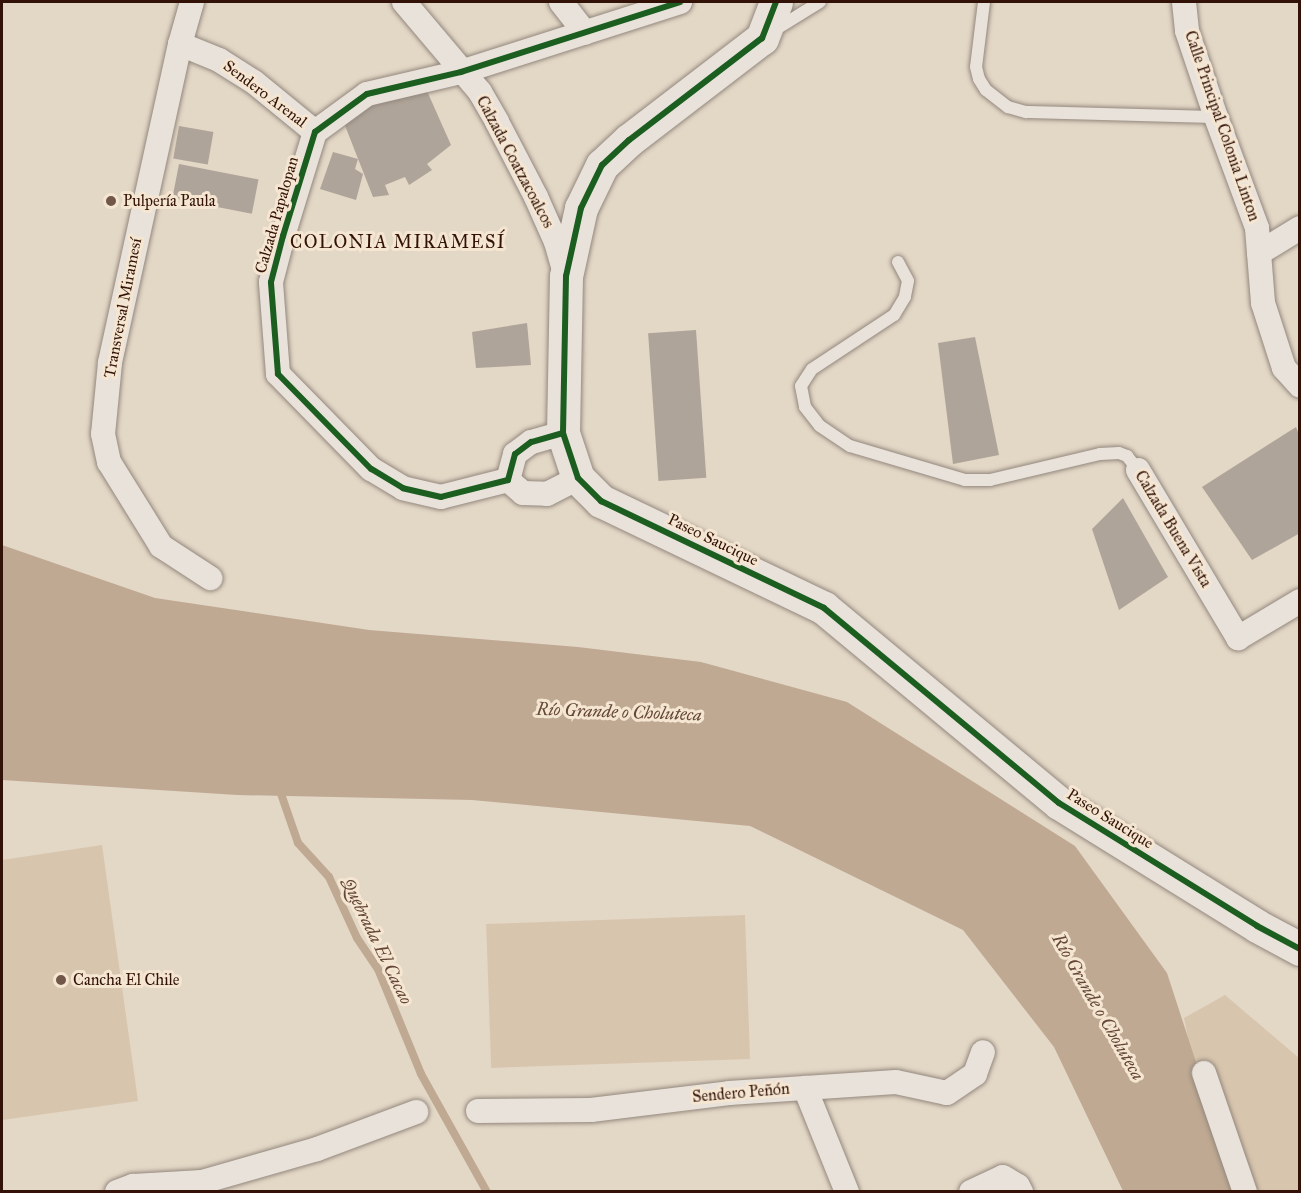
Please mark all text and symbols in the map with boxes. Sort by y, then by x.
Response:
street label: Calle Principal Colonia Linton [1180,28,1264,224]
street label: Sendero Arenal [219,56,311,132]
street label: Calzada Coatzacoalcos [472,93,558,231]
street label: Calzada Papalopan [251,154,303,276]
place label: Pulpería Paula [123,191,216,211]
marker: Pulpería Paula [104,194,118,208]
district label: COLONIA MIRAMESÍ [290,231,506,253]
street label: Transversal Miramesí [100,236,146,380]
street label: Calzada Buena Vista [1131,467,1215,591]
street label: Paseo Saucique [665,510,761,570]
water label: Río Grande o Choluteca [536,698,702,726]
street label: Paseo Saucique [1063,785,1157,853]
water label: Quebrada El Cacao [337,874,417,1008]
water label: Río Grande o Choluteca [1047,930,1149,1084]
place label: Cancha El Chile [73,970,180,990]
marker: Cancha El Chile [54,973,68,987]
street label: Sendero Peñón [692,1079,790,1107]

